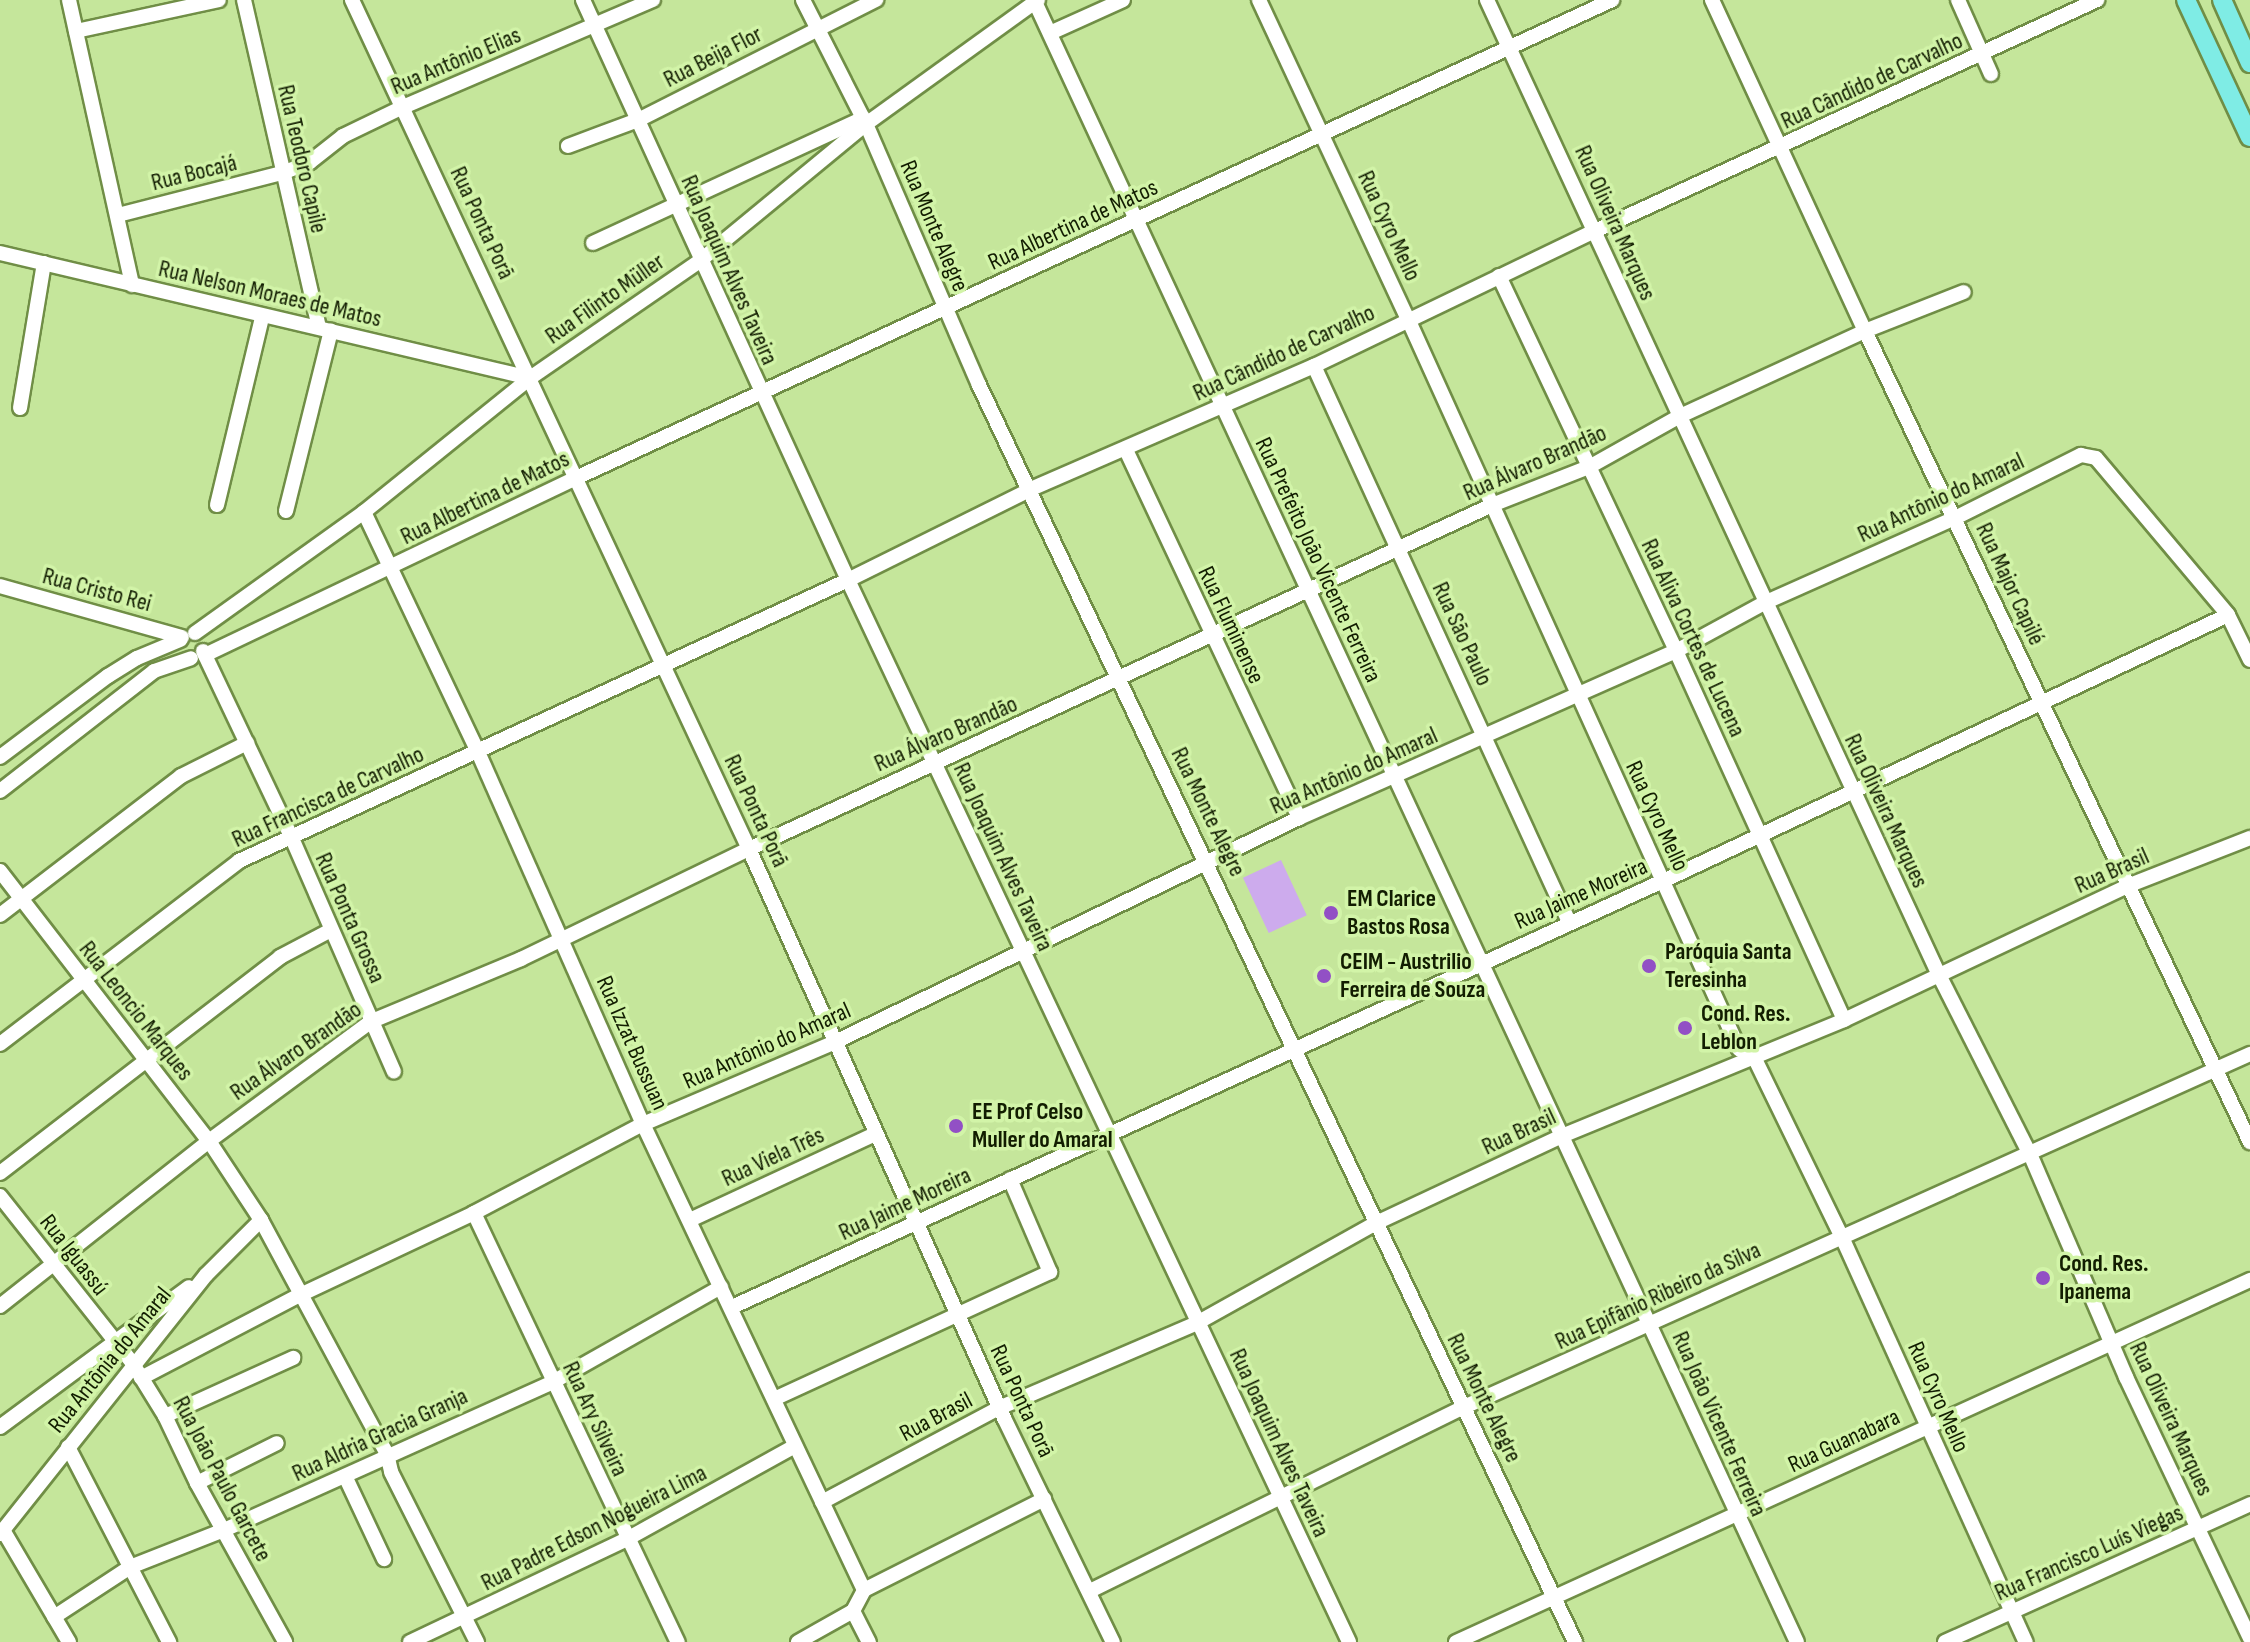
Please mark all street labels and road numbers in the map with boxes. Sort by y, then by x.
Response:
street label: Rua Beija Flor [659,20,767,94]
street label: Rua Antônio Elias [387,21,525,101]
street label: Rua Cândido de Carvalho [1777,26,1967,136]
street label: Rua Teodoro Capile [271,82,333,236]
street label: Rua Oliveira Marques [1568,141,1662,305]
street label: Rua Bocajá [148,149,240,197]
street label: Rua Monte Alegre [893,156,975,296]
street label: Rua Ponta Porã [443,162,521,284]
street label: Rua Cyro Mello [1351,166,1427,286]
street label: Rua Joaquim Alves Taveira [674,171,784,369]
street label: Rua Albertina de Matos [984,173,1162,277]
street label: Rua Filinto Müller [540,247,670,351]
street label: Rua Nelson Moraes de Matos [156,254,384,334]
street label: Rua Cândido de Carvalho [1189,298,1379,408]
street label: Rua Álvaro Brandão [1459,419,1611,507]
street label: Rua Prefeito João Vicente Ferreira [1249,433,1387,687]
street label: Rua Albertina de Matos [396,445,574,551]
street label: Rua Antônio do Amaral [1853,447,2029,549]
street label: Rua Major Capilé [1969,518,2051,650]
street label: Rua Aliva Cortes de Lucena [1635,534,1751,742]
street label: Rua Cristo Rei [39,562,155,618]
street label: Rua Fluminense [1191,562,1271,688]
street label: Rua São Paulo [1425,578,1499,690]
street label: Rua Álvaro Brandão [870,690,1022,778]
street label: Rua Antônio do Amaral [1266,721,1442,821]
street label: Rua Oliveira Marques [1838,729,1934,893]
street label: Rua Francisca de Carvalho [228,740,428,854]
street label: Rua Monte Alegre [1164,743,1252,881]
street label: Rua Ponta Porã [717,750,795,872]
street label: Rua Cyro Mello [1619,756,1695,876]
street label: Rua Joaquim Alves Taveira [947,758,1059,956]
street label: Rua Brasil [2070,842,2154,900]
street label: Rua Ponta Grossa [308,848,392,988]
street label: Rua Jaime Moreira [1510,852,1652,936]
street label: Rua Leoncio Marques [73,936,199,1086]
street label: Rua Izzat Bussuan [590,971,674,1115]
street label: Rua Álvaro Brandão [225,995,367,1107]
street label: Rua Antônio do Amaral [679,996,855,1096]
street label: Rua Brasil [1478,1102,1560,1162]
street label: Rua Viela Três [717,1121,829,1193]
street label: Rua Jaime Moreira [834,1161,976,1247]
street label: Rua Iguassú [33,1209,115,1301]
street label: Rua Epifânio Ribeiro da Silva [1551,1236,1765,1356]
street label: Rua Antônia do Amaral [42,1281,178,1439]
street label: Rua João Vicente Ferreira [1665,1327,1773,1521]
street label: Rua Monte Alegre [1440,1329,1528,1467]
street label: Rua Cyro Mello [1901,1337,1975,1457]
street label: Rua Oliveira Marques [2123,1337,2219,1501]
street label: Rua Ponta Porã [983,1340,1061,1462]
street label: Rua Joaquim Alves Taveira [1223,1344,1335,1542]
street label: Rua Ary Silveira [556,1357,634,1481]
street label: Rua Aldria Gracia Granja [288,1382,472,1488]
street label: Rua Brasil [895,1386,977,1448]
street label: Rua João Paulo Garcete [166,1392,278,1566]
street label: Rua Guanabara [1784,1403,1904,1479]
street label: Rua Padre Edson Nogueira Lima [477,1459,711,1597]
street label: Rua Francisco Luís Viegas [1990,1499,2188,1607]

